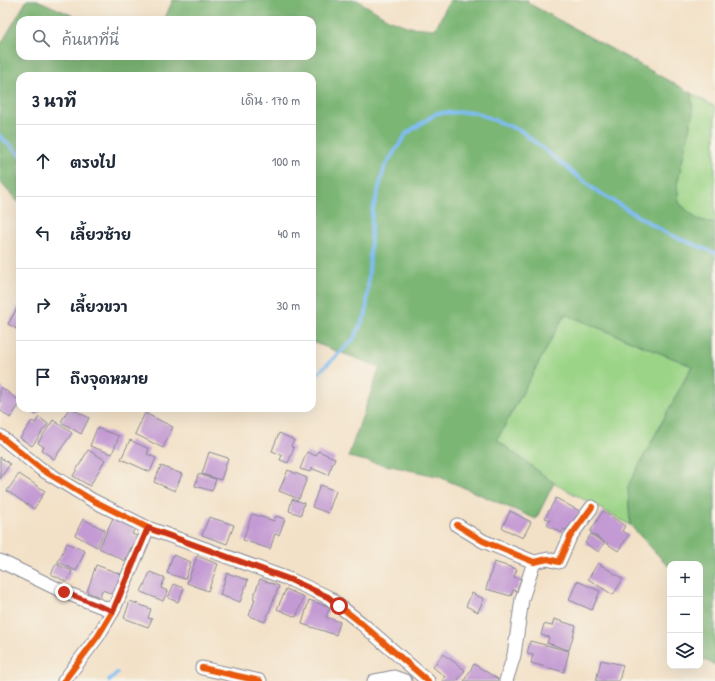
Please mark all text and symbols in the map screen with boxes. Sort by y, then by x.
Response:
search box [16,16,316,60]
icon: search [30,27,52,49]
text: ค้นหาที่นี่ [62,29,119,50]
text: 3 นาที [32,89,76,112]
text: เดิน · 170 m [241,91,300,109]
icon: ahead [32,150,54,172]
text: ตรงไป [70,152,116,173]
text: 100 m [272,152,300,170]
icon: left [32,222,54,244]
text: เลี้ยวซ้าย [70,224,131,245]
text: 40 m [277,224,300,242]
icon: right [32,294,54,316]
text: เลี้ยวขวา [70,296,128,317]
text: 30 m [277,296,300,314]
icon: arrive [32,366,54,388]
text: ถึงจุดหมาย [70,368,148,389]
map controls [667,561,703,669]
button: + [667,561,703,597]
route end [55,583,73,601]
route start [330,597,348,615]
button: − [667,597,703,633]
button: layers [667,633,703,669]

